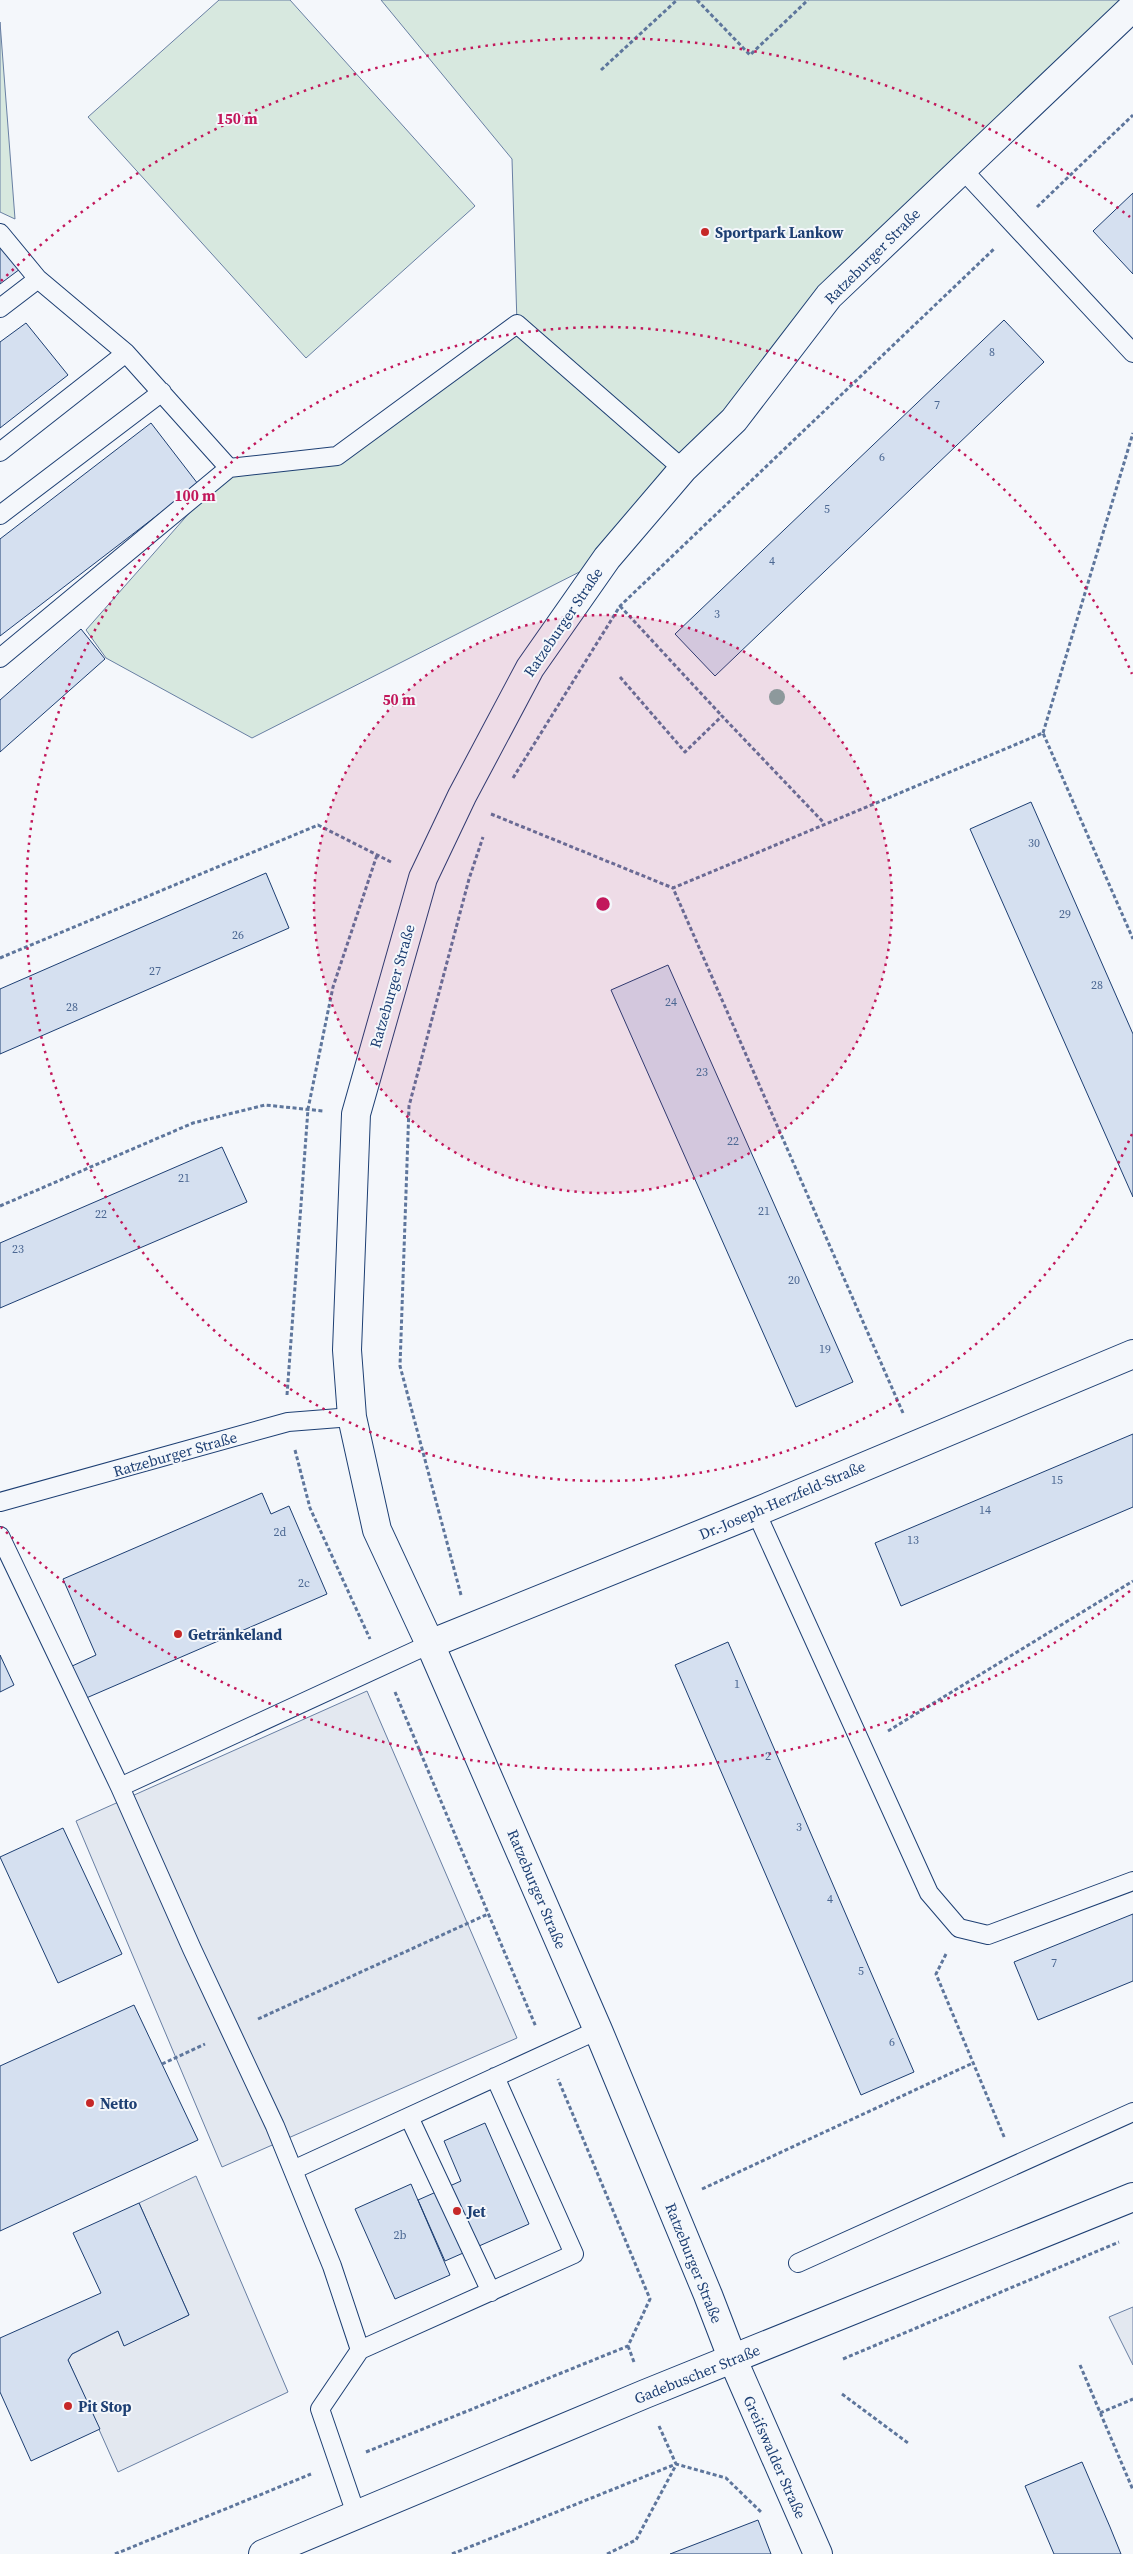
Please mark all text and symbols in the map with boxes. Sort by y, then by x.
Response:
text: 150 m [216,108,258,129]
street label: Ratzeburger Straße [819,203,925,309]
place label: Sportpark Lankow [715,222,844,243]
marker: Sportpark Lankow [699,226,711,238]
house number: 8 [989,344,995,360]
house number: 7 [934,397,940,413]
house number: 6 [879,449,885,465]
text: 100 m [174,485,216,506]
house number: 5 [824,501,830,517]
house number: 4 [769,553,775,569]
street label: Ratzeburger Straße [519,563,608,681]
house number: 3 [714,606,720,622]
text: 50 m [382,689,416,710]
house number: 30 [1028,835,1040,851]
centre of rings [594,895,612,913]
house number: 29 [1059,906,1071,922]
street label: Ratzeburger Straße [364,921,420,1050]
house number: 26 [232,927,244,943]
house number: 27 [149,963,161,979]
house number: 28 [1091,977,1103,993]
house number: 24 [665,994,677,1010]
house number: 28 [66,999,78,1015]
house number: 23 [696,1064,708,1080]
house number: 22 [727,1133,739,1149]
house number: 21 [178,1170,190,1186]
house number: 21 [758,1203,770,1219]
house number: 22 [95,1206,107,1222]
house number: 23 [12,1241,24,1257]
house number: 20 [788,1272,800,1288]
house number: 19 [819,1341,831,1357]
street label: Ratzeburger Straße [111,1426,240,1482]
street label: Dr.-Joseph-Herzfeld-Straße [695,1455,869,1545]
house number: 15 [1051,1472,1063,1488]
house number: 14 [979,1502,991,1518]
house number: 2d [274,1524,287,1540]
house number: 13 [907,1532,919,1548]
house number: 2c [298,1575,310,1591]
place label: Getränkeland [188,1624,282,1645]
marker: Getränkeland [172,1628,184,1640]
house number: 1 [734,1676,740,1692]
house number: 2 [765,1748,771,1764]
house number: 3 [796,1819,802,1835]
street label: Ratzeburger Straße [502,1826,572,1952]
house number: 4 [827,1891,833,1907]
house number: 7 [1051,1955,1057,1971]
house number: 5 [858,1963,864,1979]
house number: 6 [889,2034,895,2050]
place label: Netto [100,2093,138,2114]
marker: Netto [84,2097,96,2109]
street label: Ratzeburger Straße [660,2200,728,2327]
place label: Jet [466,2201,486,2222]
marker: Jet [451,2205,463,2217]
house number: 2b [394,2227,407,2243]
street label: Gadebuscher Straße [631,2339,763,2409]
street label: Greifswalder Straße [738,2392,812,2522]
place label: Pit Stop [78,2396,131,2417]
marker: Pit Stop [62,2400,74,2412]

